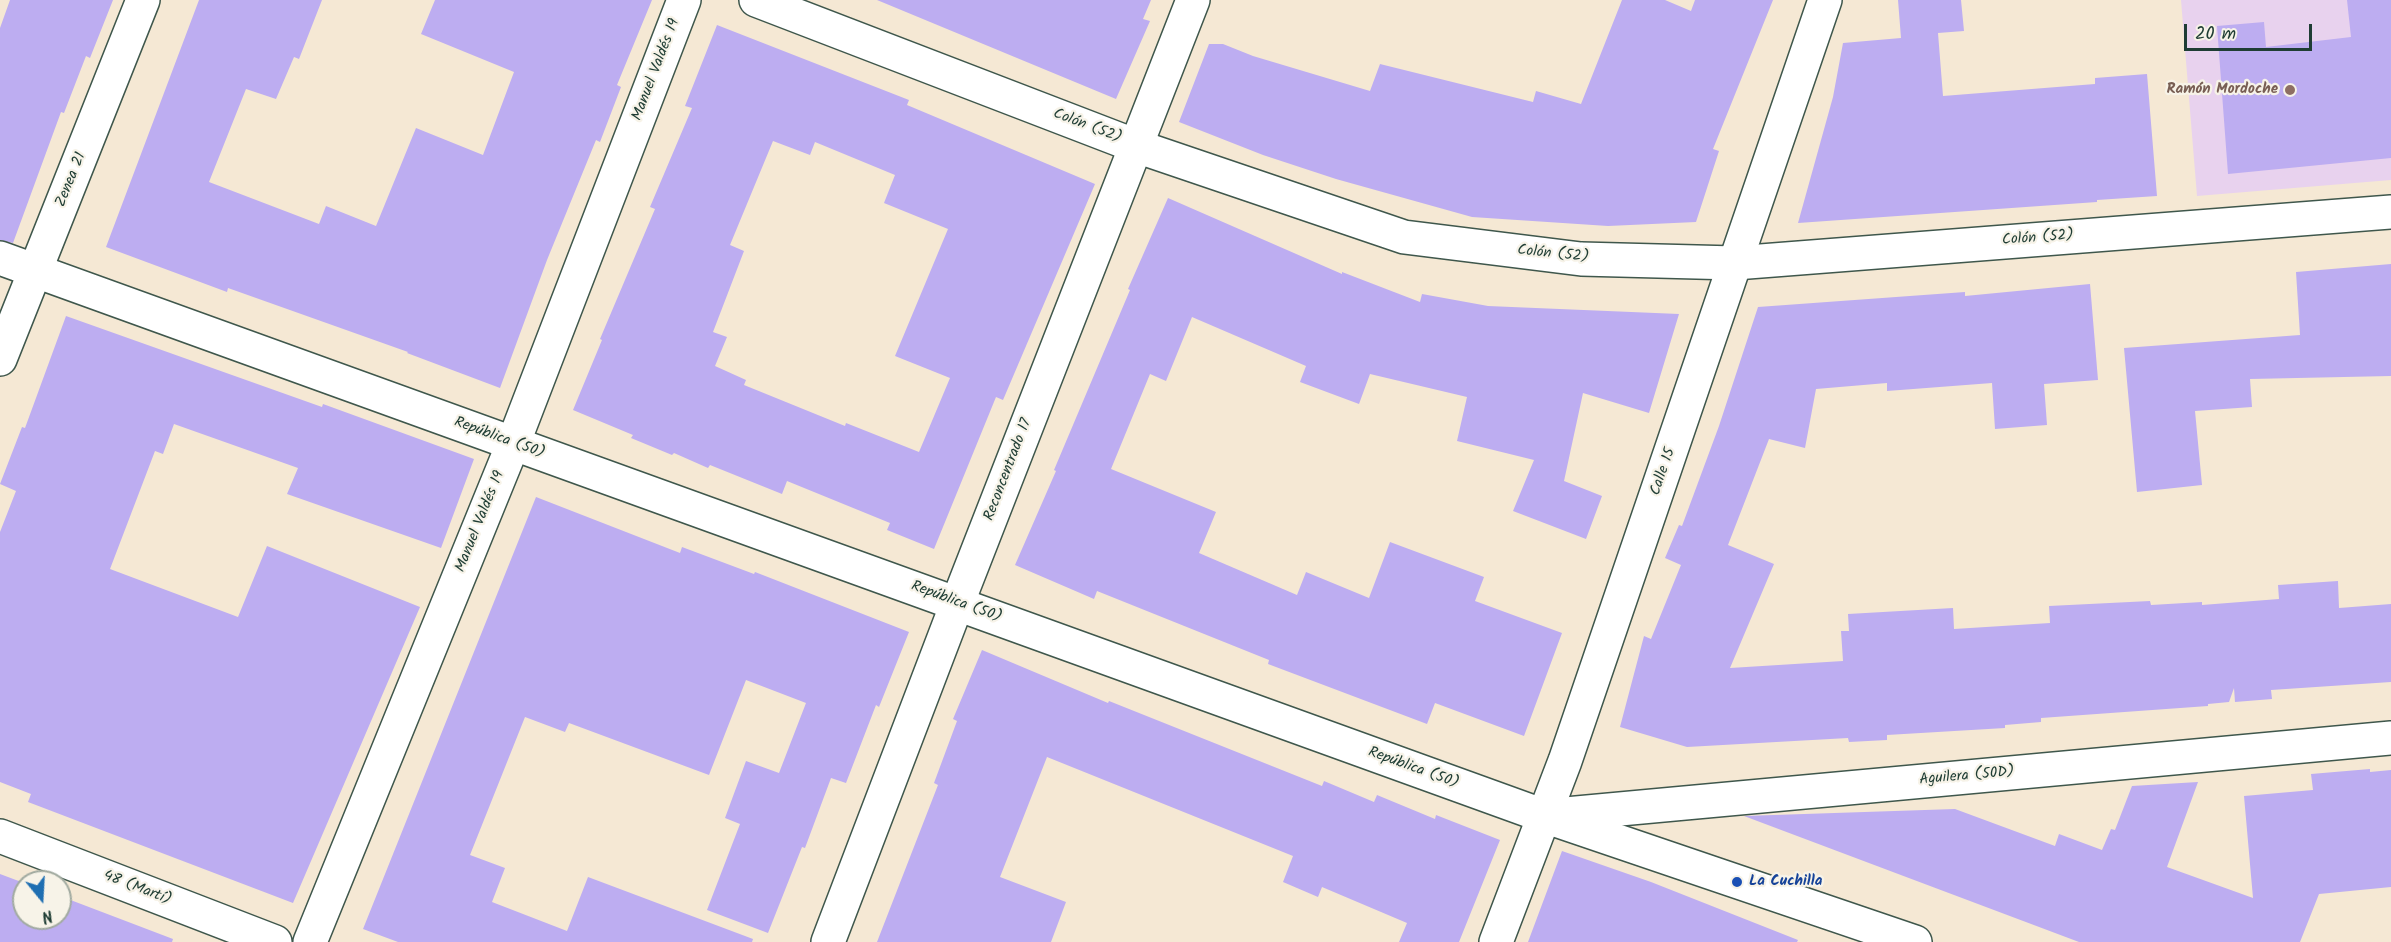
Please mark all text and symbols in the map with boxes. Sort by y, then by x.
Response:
scale bar [2187,12,2314,50]
street label: Manuel Valdés 19 [629,17,685,123]
text: 20 m [2195,20,2236,49]
place label: Ramón Mordoche [2167,81,2278,99]
marker: Ramón Mordoche [2283,83,2297,97]
street label: Colón (52) [1050,106,1124,148]
street label: Zenea 21 [53,150,91,210]
street label: Colón (52) [2002,228,2074,250]
street label: Colón (52) [1516,242,1590,268]
street label: República (50) [451,414,547,464]
street label: Reconcentrado 17 [981,416,1037,524]
street label: Calle 15 [1648,446,1680,498]
street label: Manuel Valdés 19 [452,469,510,575]
street label: República (50) [908,578,1004,628]
street label: República (50) [1365,744,1461,794]
street label: Aguilera (50D) [1919,764,2015,790]
street label: 48 (Martí) [100,868,174,910]
north arrow [12,870,72,930]
place label: La Cuchilla [1749,873,1822,891]
marker: La Cuchilla [1730,875,1744,889]
text: N [38,902,56,929]

